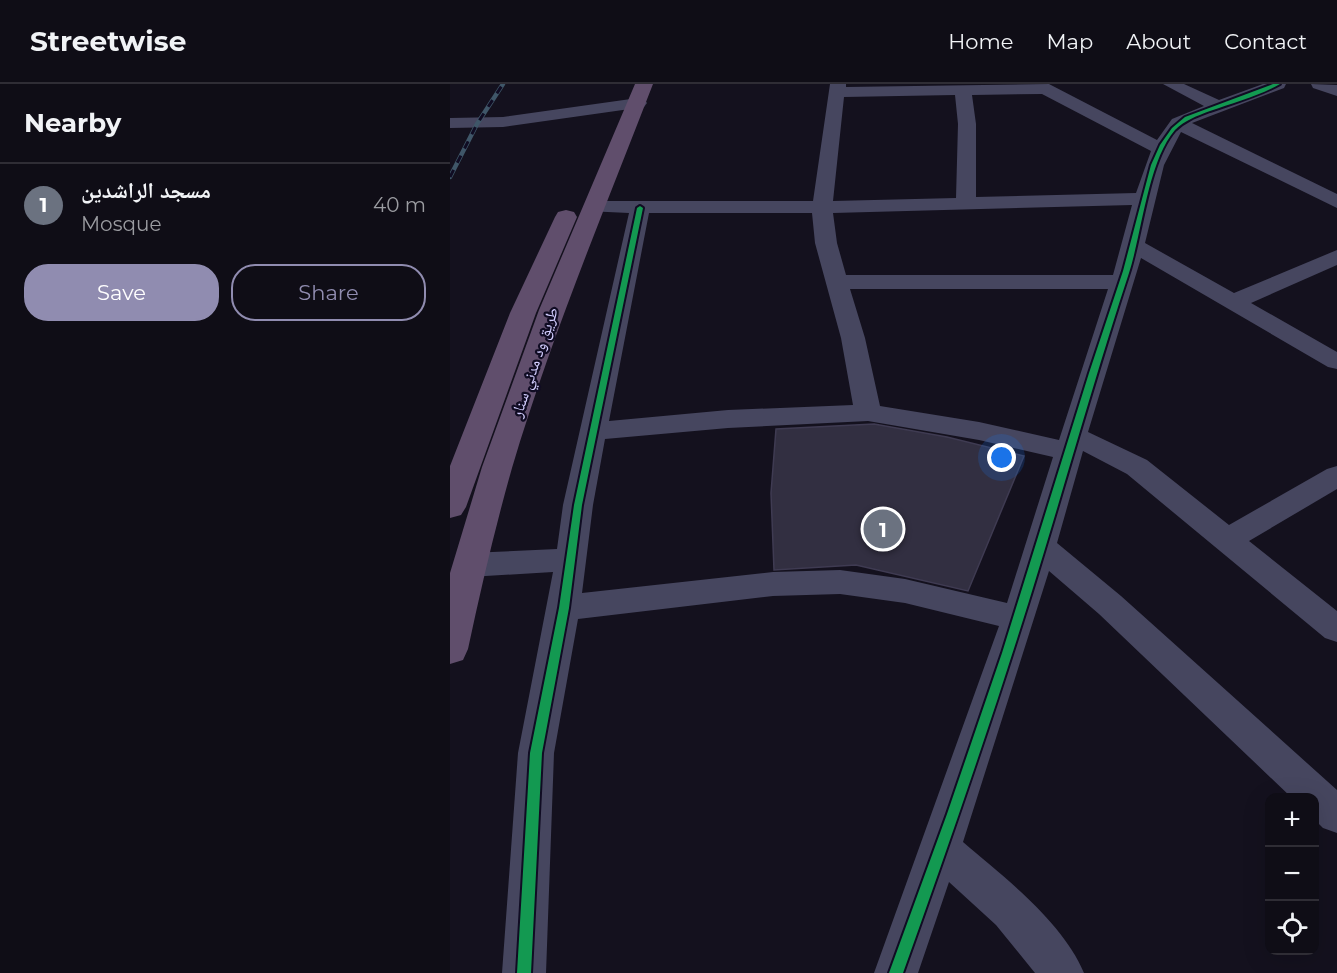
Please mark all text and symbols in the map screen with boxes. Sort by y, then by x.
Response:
text: Streetwise [30,24,186,58]
text: Home [948,29,1013,54]
text: Map [1046,29,1093,54]
text: About [1126,29,1191,54]
text: Contact [1224,29,1307,54]
text: Nearby [24,107,121,139]
text: مسجد الراشدين [81,177,211,204]
text: 1 [40,193,47,217]
text: 40 m [373,193,426,217]
text: Mosque [81,212,161,236]
button: Save [24,264,219,321]
button: Share [231,264,426,321]
street label: طريق ود مدني سنار [506,305,565,422]
your location [987,443,1016,472]
pin: 1 [864,506,902,552]
map controls [1265,793,1319,955]
button: + [1265,793,1319,847]
button: − [1265,847,1319,901]
button: locate [1265,901,1319,955]

